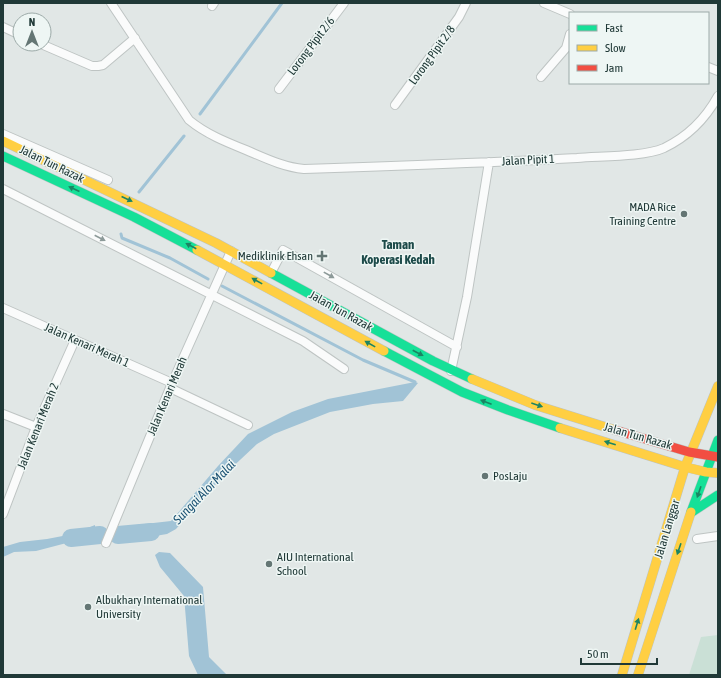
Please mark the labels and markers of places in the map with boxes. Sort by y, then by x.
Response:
place label: MADA Rice Training Centre [609,200,676,228]
marker: MADA Rice Training Centre [679,209,689,219]
place label: Mediklinik Ehsan [238,249,313,263]
marker: Mediklinik Ehsan [316,250,328,262]
place label: PosLaju [493,469,528,483]
marker: PosLaju [480,471,490,481]
place label: AIU International School [277,550,355,578]
marker: AIU International School [264,559,274,569]
place label: Albukhary International University [96,593,203,621]
marker: Albukhary International University [83,602,93,612]

